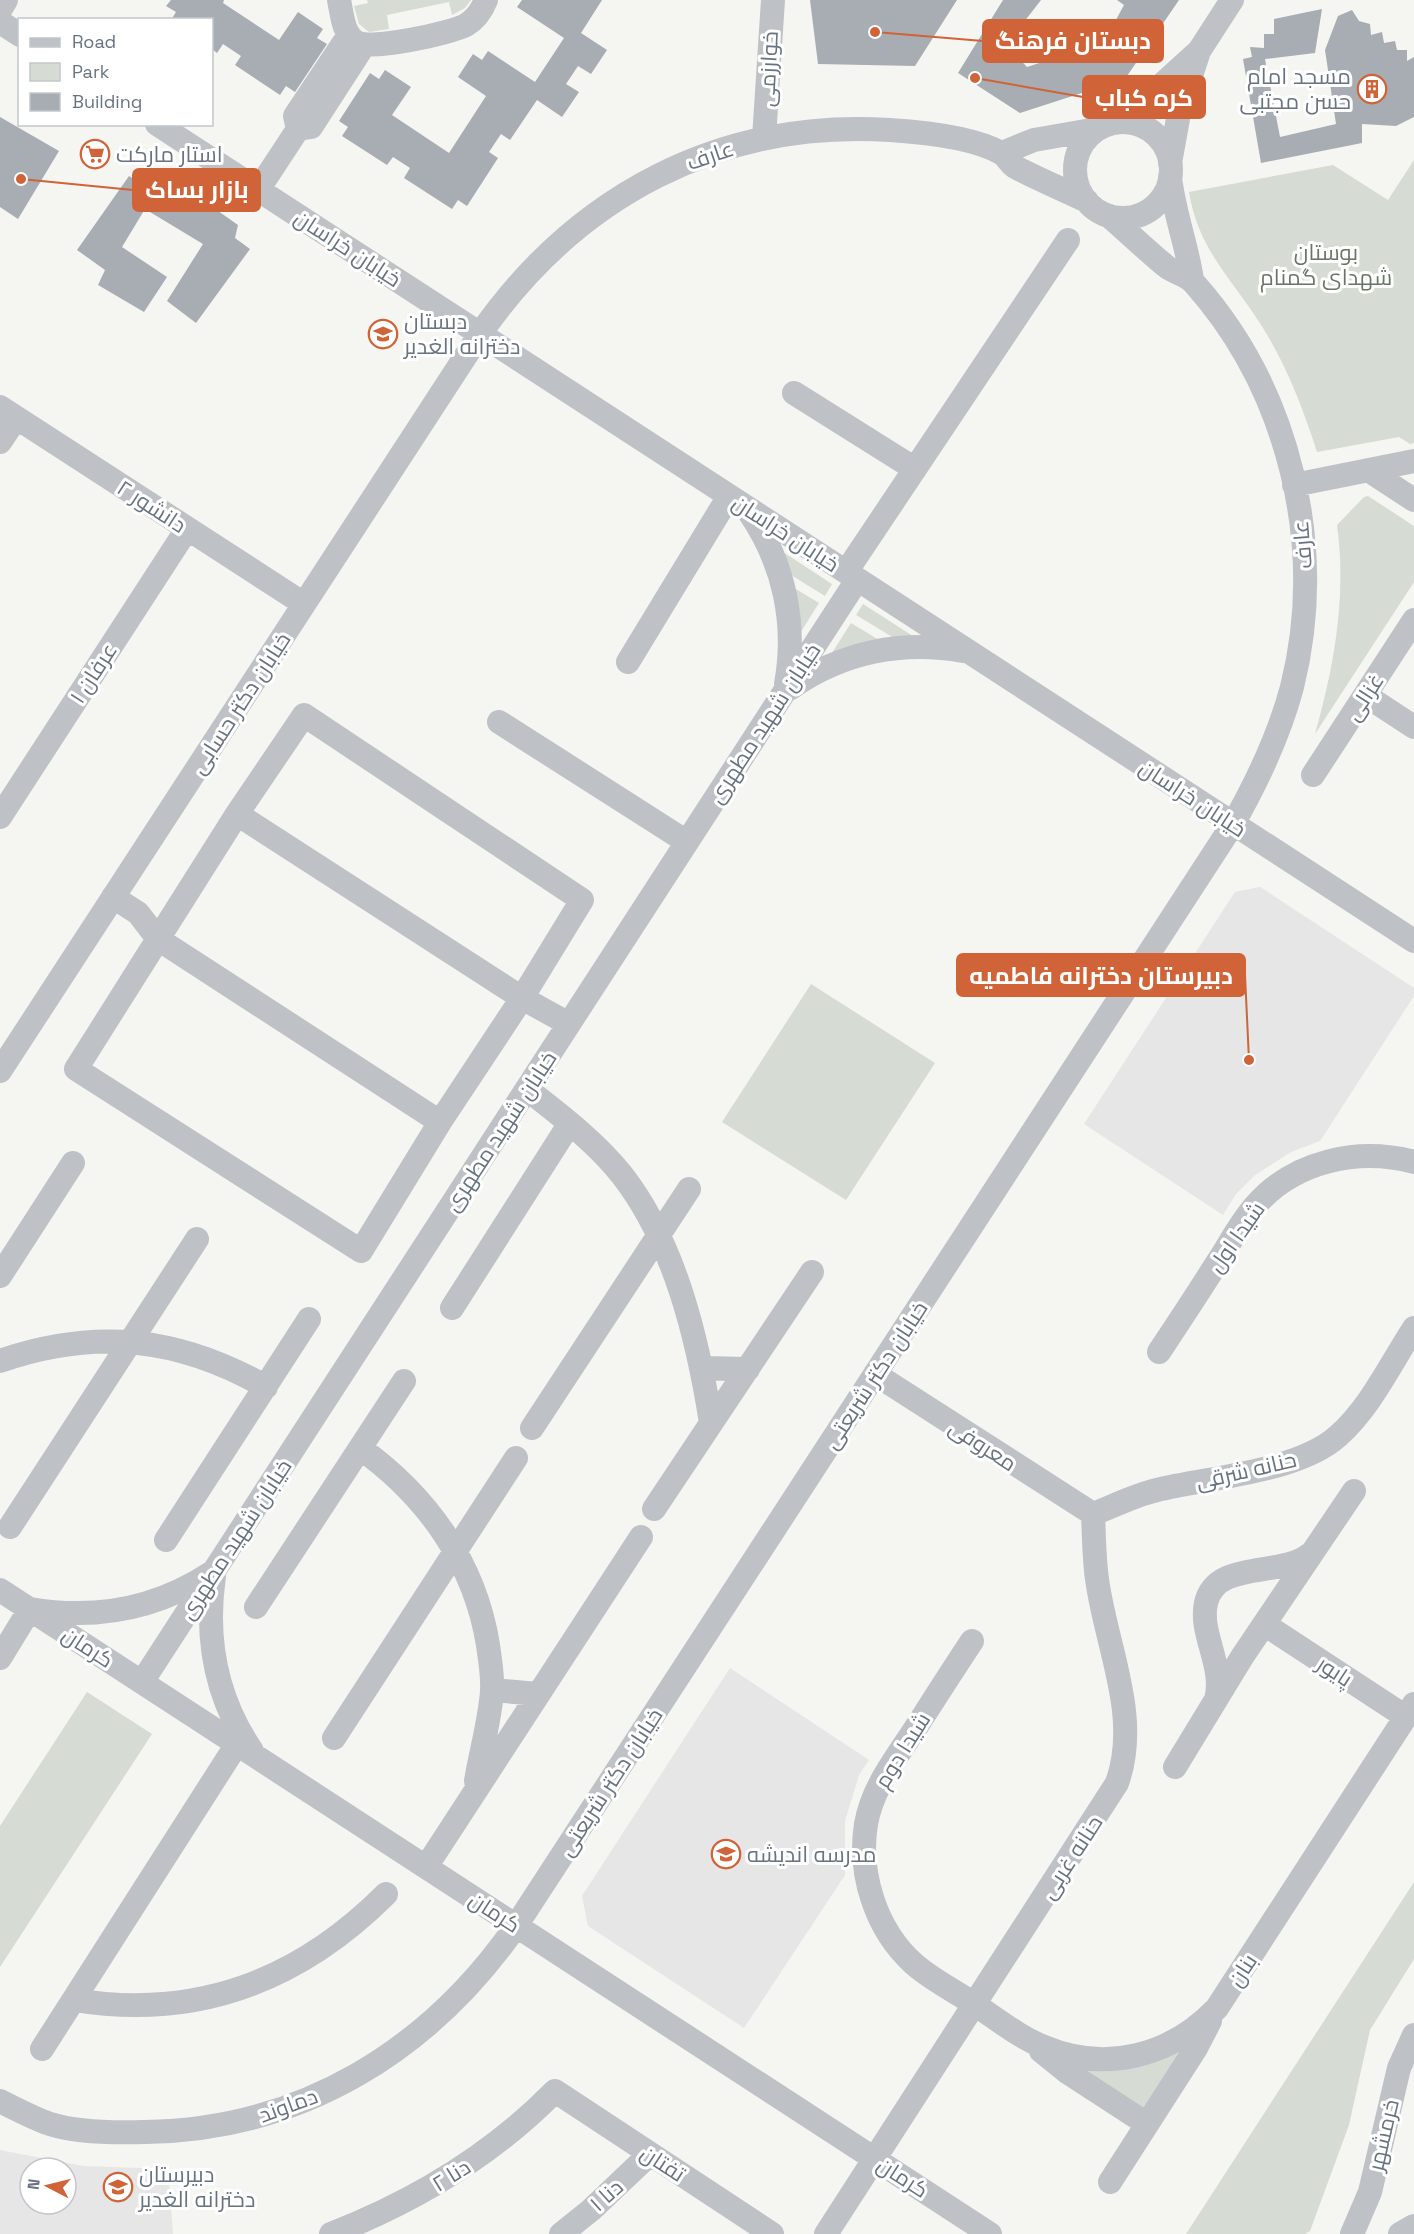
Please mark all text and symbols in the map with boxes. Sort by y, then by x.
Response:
legend [18,18,213,126]
callout: دبستان فرهنگ [983,20,1163,62]
text: دبستان فرهنگ [995,25,1151,56]
text: Road [72,30,116,53]
street label: خوارزمی [752,30,784,108]
text: Park [72,60,110,83]
place label: مسجد امام حسن مجتبی [1239,62,1351,115]
building icon: مسجد امام حسن مجتبی [1356,73,1388,105]
callout: کره کباب [1083,76,1205,118]
text: کره کباب [1095,82,1193,113]
text: Building [72,90,142,113]
street label: عارف [683,134,737,176]
supermarket icon: استار مارکت [79,138,111,170]
place label: استار مارکت [116,140,223,168]
callout: بازار بساک [133,169,260,211]
text: بازار بساک [145,174,249,205]
street label: خیابان خراسان [289,203,407,293]
park label: بوستان شهدای گمنام [1260,238,1392,293]
place label: دبستان دخترانه الغدیر [402,307,520,360]
school or university icon: دبستان دخترانه الغدیر [367,318,399,350]
street label: دانشور ۲ [112,473,192,539]
street label: خیابان خراسان [727,488,845,578]
street label: عارف [1286,520,1318,570]
street label: خیابان دکتر حسابی [184,627,296,779]
street label: عرفان ۱ [63,637,123,709]
street label: خیابان شهید مطهری [702,637,826,809]
street label: غزالی [1338,668,1390,726]
street label: خیابان خراسان [1134,753,1252,843]
callout: دبیرستان دخترانه فاطمیه [957,954,1245,996]
text: دبیرستان دخترانه فاطمیه [969,960,1233,991]
street label: خیابان شهید مطهری [438,1045,562,1217]
street label: شیدا اول [1201,1196,1271,1278]
street label: خیابان دکتر شریعتی [817,1296,933,1454]
street label: معروفی [944,1413,1022,1477]
street label: حنانه شرقی [1193,1445,1299,1495]
street label: خیابان شهید مطهری [173,1453,297,1625]
street label: کرمان [57,1620,119,1674]
street label: پایور [1310,1648,1358,1694]
street label: خیابان دکتر شریعتی [552,1703,668,1861]
street label: شیدا دوم [868,1707,938,1794]
street label: حنانه غربی [1034,1810,1108,1904]
school or university icon: مدرسه اندیشه [710,1838,742,1870]
place label: مدرسه اندیشه [747,1840,876,1868]
street label: کرمان [464,1885,526,1939]
street label: بنان [1221,1948,1263,1992]
street label: دماوند [255,2081,321,2129]
street label: خرمشهر [1361,2096,1405,2176]
street label: تفتان [635,2138,691,2188]
street label: کرمان [872,2150,934,2204]
street label: دنا ۲ [427,2152,475,2198]
north arrow [18,2156,78,2216]
place label: دبیرستان دخترانه الغدیر [137,2160,255,2213]
school or university icon: دبیرستان دخترانه الغدیر [102,2171,134,2203]
street label: دنا ۱ [583,2173,629,2217]
text: N [23,2178,45,2191]

